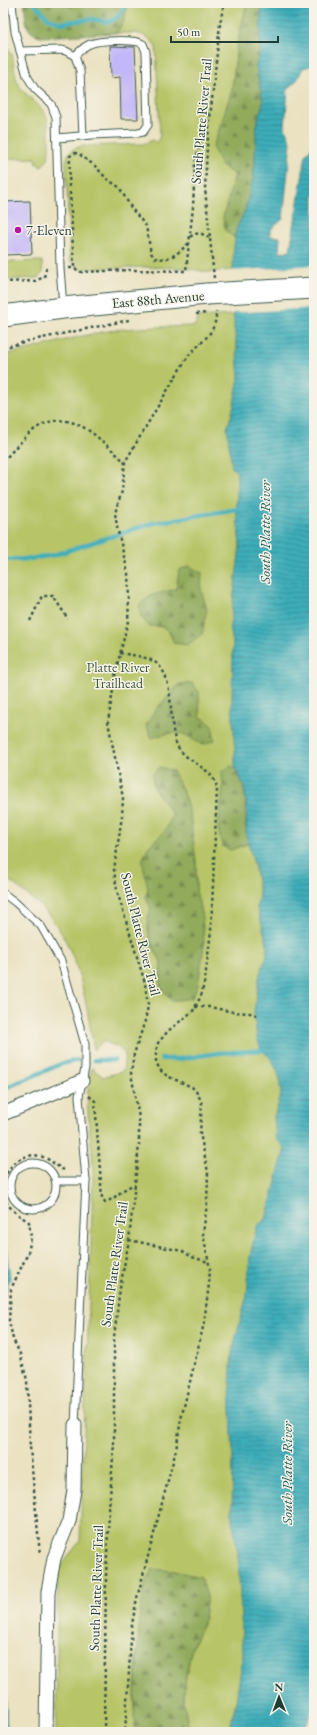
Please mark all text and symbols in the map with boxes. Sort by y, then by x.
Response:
scale bar [171,18,278,44]
text: 50 m [177,24,201,40]
street label: South Platte River Trail [187,57,216,185]
place label: 7-Eleven [26,221,73,239]
marker: 7-Eleven [13,225,23,235]
street label: East 88th Avenue [111,286,206,312]
water label: South Platte River [255,479,274,585]
park label: Platte River Trailhead [86,658,150,692]
street label: South Platte River Trail [117,871,165,998]
street label: South Platte River Trail [96,1200,132,1328]
water label: South Platte River [277,1420,296,1526]
street label: South Platte River Trail [85,1524,107,1651]
north arrow [259,1677,299,1717]
text: N [274,1680,283,1694]

